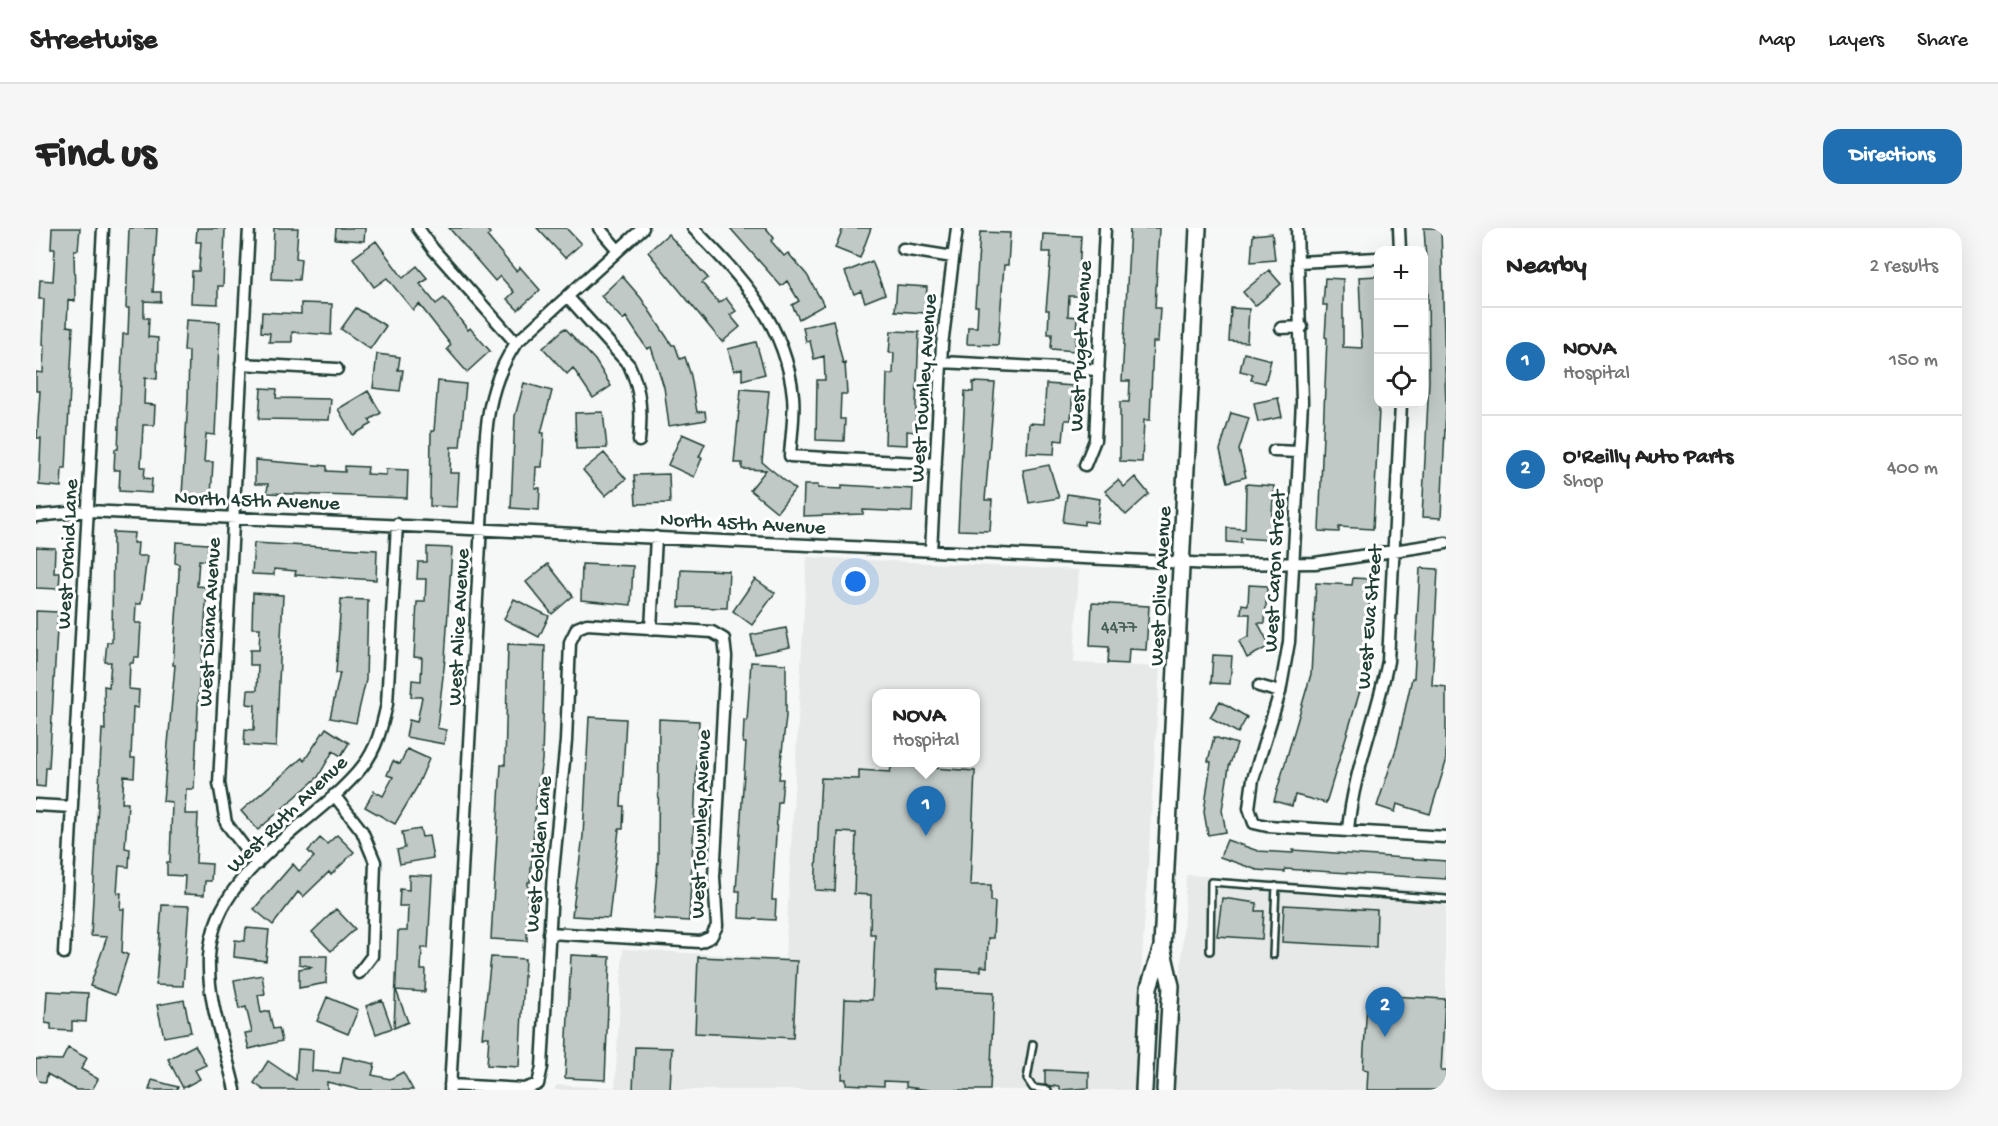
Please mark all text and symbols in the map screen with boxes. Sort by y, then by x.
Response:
text: Streetwise [30,25,157,58]
text: Map [1759,29,1795,54]
text: Layers [1828,29,1884,54]
text: Share [1917,29,1968,54]
button: Directions [1823,129,1962,184]
text: Find us [36,132,156,181]
map controls [1374,246,1428,408]
button: + [1374,246,1428,300]
text: Nearby [1506,252,1587,283]
text: 2 results [1869,256,1938,279]
street label: West Puget Avenue [1066,259,1100,432]
street label: West Townley Avenue [906,292,945,483]
button: − [1374,300,1428,354]
text: NOVA [1563,337,1616,363]
text: 1 [1521,350,1530,373]
text: 150 m [1889,350,1938,373]
button: locate [1374,354,1428,408]
text: Hospital [1563,363,1630,386]
text: O'Reilly Auto Parts [1563,445,1733,471]
text: 2 [1521,458,1530,481]
text: 400 m [1887,458,1938,481]
text: Shop [1563,471,1603,494]
street label: West Orchid Lane [53,477,86,630]
street label: North 45th Avenue [174,487,341,518]
street label: West Caron Street [1260,487,1293,653]
street label: West Olive Avenue [1146,504,1179,667]
street label: North 45th Avenue [659,509,827,542]
street label: West Diana Avenue [195,536,228,708]
street label: West Eva Street [1353,542,1390,691]
street label: West Alice Avenue [444,547,477,707]
your location [841,567,870,596]
house number: 4477 [1101,618,1138,639]
popup [872,689,980,767]
text: NOVA [892,704,945,730]
street label: West Townley Avenue [687,728,718,919]
text: Hospital [892,730,960,753]
street label: West Ruth Avenue [223,751,355,880]
street label: West Golden Lane [521,774,560,934]
pin: 1 [906,786,946,836]
pin: 2 [1366,988,1404,1037]

